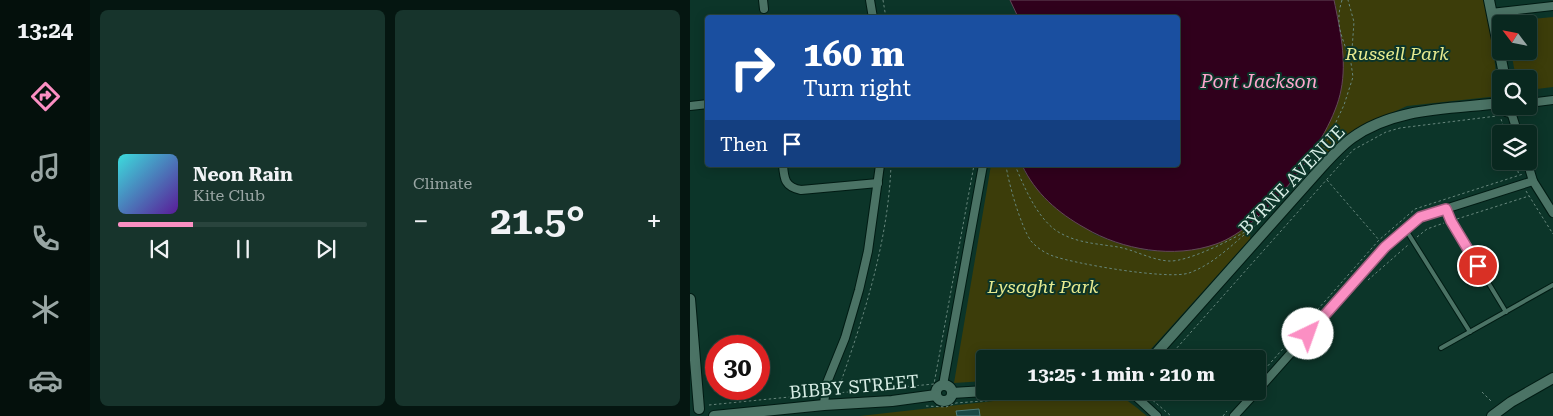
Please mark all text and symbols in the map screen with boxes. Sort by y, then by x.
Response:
north arrow [1492,15,1538,60]
map controls [1492,15,1537,170]
text: 13:24 [17,18,73,43]
text: 160 m [803,34,904,75]
icon: right [720,35,785,100]
park label: Russell Park [1344,43,1449,64]
water label: Port Jackson [1200,70,1318,93]
button: search [1492,70,1537,115]
text: Turn right [803,76,911,101]
icon: directions [28,79,63,114]
street label: BYRNE AVENUE [1234,121,1349,238]
button: layers [1492,125,1537,170]
icon: arrive [778,130,806,158]
text: Then [720,133,768,156]
icon: music [28,150,63,185]
text: Neon Rain [193,163,293,186]
text: Climate [413,174,472,193]
text: Kite Club [193,186,265,205]
text: 21.5° [490,199,585,243]
text: − [413,205,429,238]
text: + [646,205,662,238]
icon: phone [28,221,63,256]
icon: previous [146,235,174,263]
icon: pause [229,235,257,263]
icon: next [312,235,340,263]
pin [1457,245,1499,287]
icon: arrive [1464,252,1492,280]
park label: Lysaght Park [986,276,1099,297]
icon: climate [28,292,63,327]
position arrow [1281,307,1333,359]
speed limit sign: 30 [705,335,770,400]
icon: car [28,363,63,398]
text: 13:25 · 1 min · 210 m [1027,363,1215,386]
street label: BIBBY STREET [788,370,920,403]

